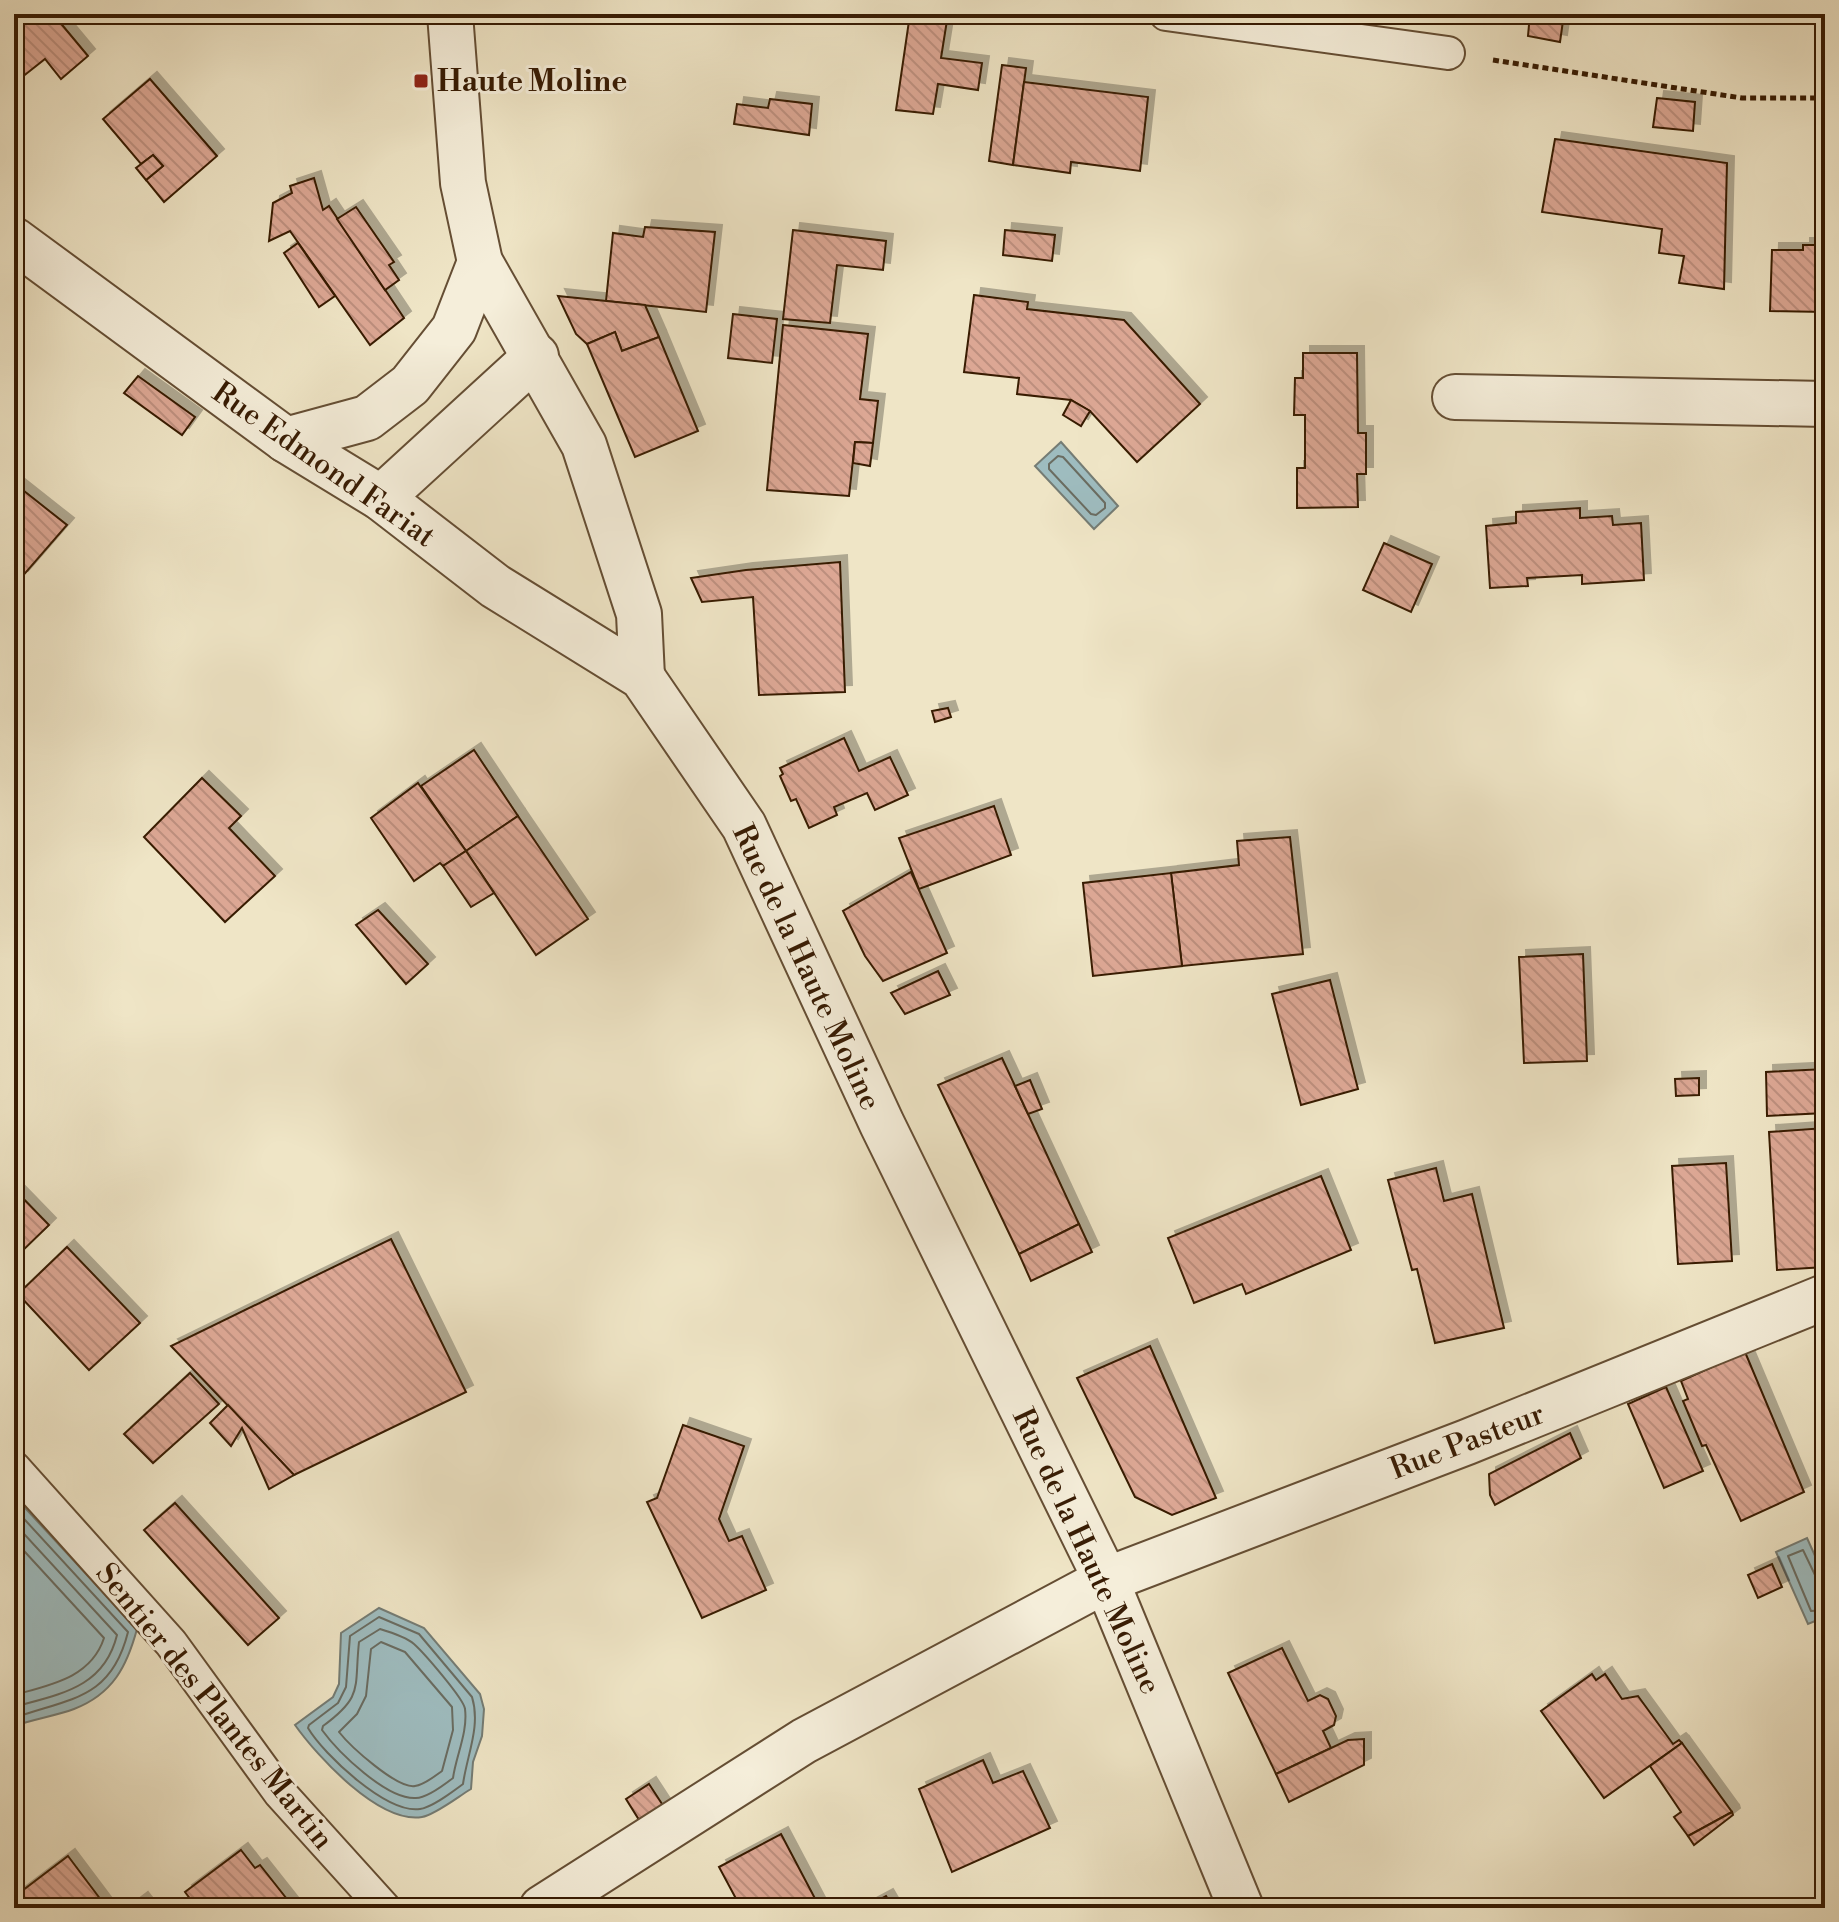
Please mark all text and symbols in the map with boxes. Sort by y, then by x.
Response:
place label: Haute Moline [437,63,627,101]
marker: Haute Moline [412,72,430,90]
street label: Rue Edmond Fariat [205,374,443,556]
street label: Rue de la Haute Moline [723,818,889,1116]
street label: Rue Pasteur [1385,1395,1550,1489]
street label: Rue de la Haute Moline [1003,1402,1169,1700]
street label: Sentier des Plantes Martin [87,1556,342,1858]

